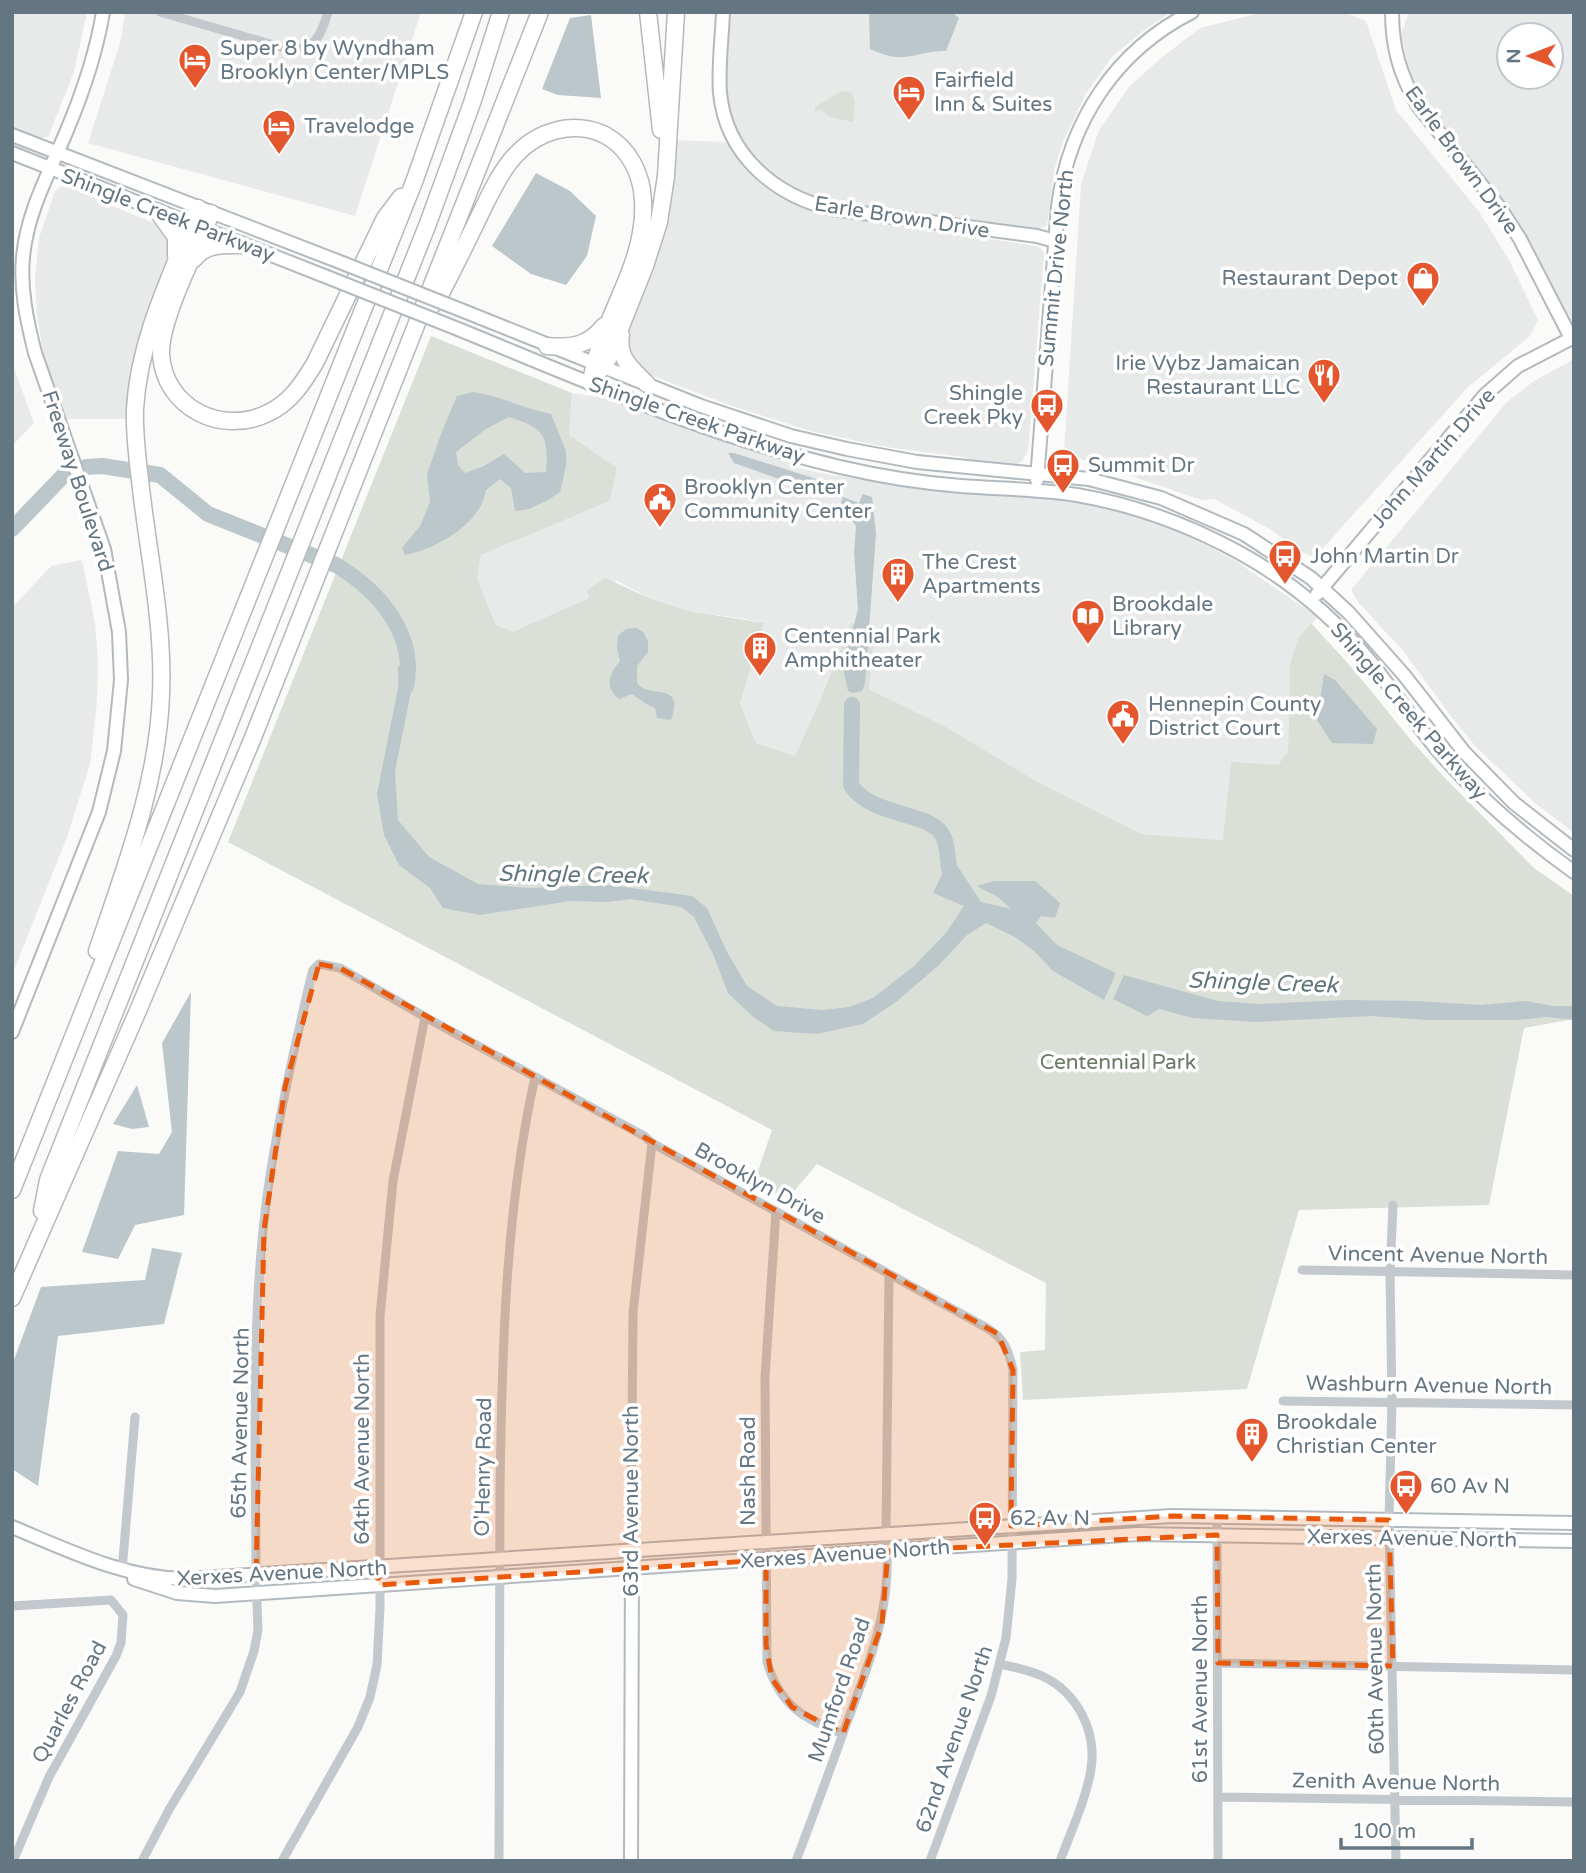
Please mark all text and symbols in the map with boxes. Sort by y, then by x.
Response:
north arrow [1495,21,1565,91]
place label: Super 8 by Wyndham Brooklyn Center/MPLS [220,36,449,85]
hotel icon: Super 8 by Wyndham Brooklyn Center/MPLS [176,41,214,90]
text: N [1503,48,1525,64]
place label: Fairfield Inn & Suites [934,68,1052,117]
hotel icon: Fairfield Inn & Suites [890,73,928,122]
street label: Earle Brown Drive [1399,81,1524,239]
hotel icon: Travelodge [260,107,298,156]
place label: Travelodge [304,114,415,139]
street label: Shingle Creek Parkway [58,163,278,268]
street label: Summit Drive North [1034,168,1079,368]
street label: Earle Brown Drive [813,191,991,244]
shop icon: Restaurant Depot [1404,259,1442,308]
place label: Restaurant Depot [1222,266,1398,291]
place label: Irie Vybz Jamaican Restaurant LLC [1115,351,1300,400]
restaurant icon: Irie Vybz Jamaican Restaurant LLC [1305,356,1343,405]
street label: Shingle Creek Parkway [586,372,808,469]
place label: Shingle Creek Pky [923,381,1023,430]
street label: John Martin Drive [1366,383,1501,533]
bus stop icon: Shingle Creek Pky [1028,386,1066,435]
street label: Freeway Boulevard [36,387,119,575]
bus stop icon: Summit Dr [1044,446,1082,495]
place label: Summit Dr [1088,453,1194,478]
place label: Brooklyn Center Community Center [684,475,871,524]
public building icon: Brooklyn Center Community Center [641,480,679,529]
bus stop icon: John Martin Dr [1266,537,1304,586]
place label: John Martin Dr [1310,544,1459,569]
place label: The Crest Apartments [922,550,1040,599]
building icon: The Crest Apartments [879,555,917,604]
place label: Brookdale Library [1112,592,1213,641]
library icon: Brookdale Library [1069,597,1107,646]
street label: Shingle Creek Parkway [1325,618,1492,805]
place label: Centennial Park Amphitheater [784,624,941,673]
building icon: Centennial Park Amphitheater [741,629,779,678]
place label: Hennepin County District Court [1148,692,1321,741]
public building icon: Hennepin County District Court [1104,697,1142,746]
water label: Shingle Creek [498,860,650,890]
water label: Shingle Creek [1188,966,1340,1000]
park label: Centennial Park [1040,1050,1196,1075]
street label: Brooklyn Drive [690,1137,830,1230]
street label: Vincent Avenue North [1328,1241,1548,1270]
street label: 65th Avenue North [226,1327,255,1519]
street label: 64th Avenue North [350,1353,375,1545]
street label: Washburn Avenue North [1306,1371,1552,1400]
street label: O'Henry Road [470,1397,497,1537]
street label: 63rd Avenue North [619,1405,644,1597]
place label: Brookdale Christian Center [1276,1410,1436,1459]
building icon: Brookdale Christian Center [1233,1415,1271,1464]
street label: Nash Road [736,1416,761,1526]
bus stop icon: 60 Av N [1387,1467,1425,1516]
place label: 60 Av N [1430,1474,1510,1499]
bus stop icon: 62 Av N [966,1499,1004,1548]
place label: 62 Av N [1010,1506,1090,1531]
street label: Xerxes Avenue North [1307,1524,1517,1553]
street label: Xerxes Avenue North [739,1535,951,1574]
street label: Xerxes Avenue North [176,1556,388,1591]
street label: 60th Avenue North [1361,1563,1390,1755]
street label: 61st Avenue North [1188,1595,1213,1783]
street label: Mumford Road [803,1615,876,1766]
street label: Quarles Road [27,1637,112,1768]
street label: 62nd Avenue North [911,1642,998,1836]
street label: Zenith Avenue North [1292,1768,1500,1797]
scale bar [1341,1806,1472,1850]
text: 100 m [1352,1819,1416,1844]

